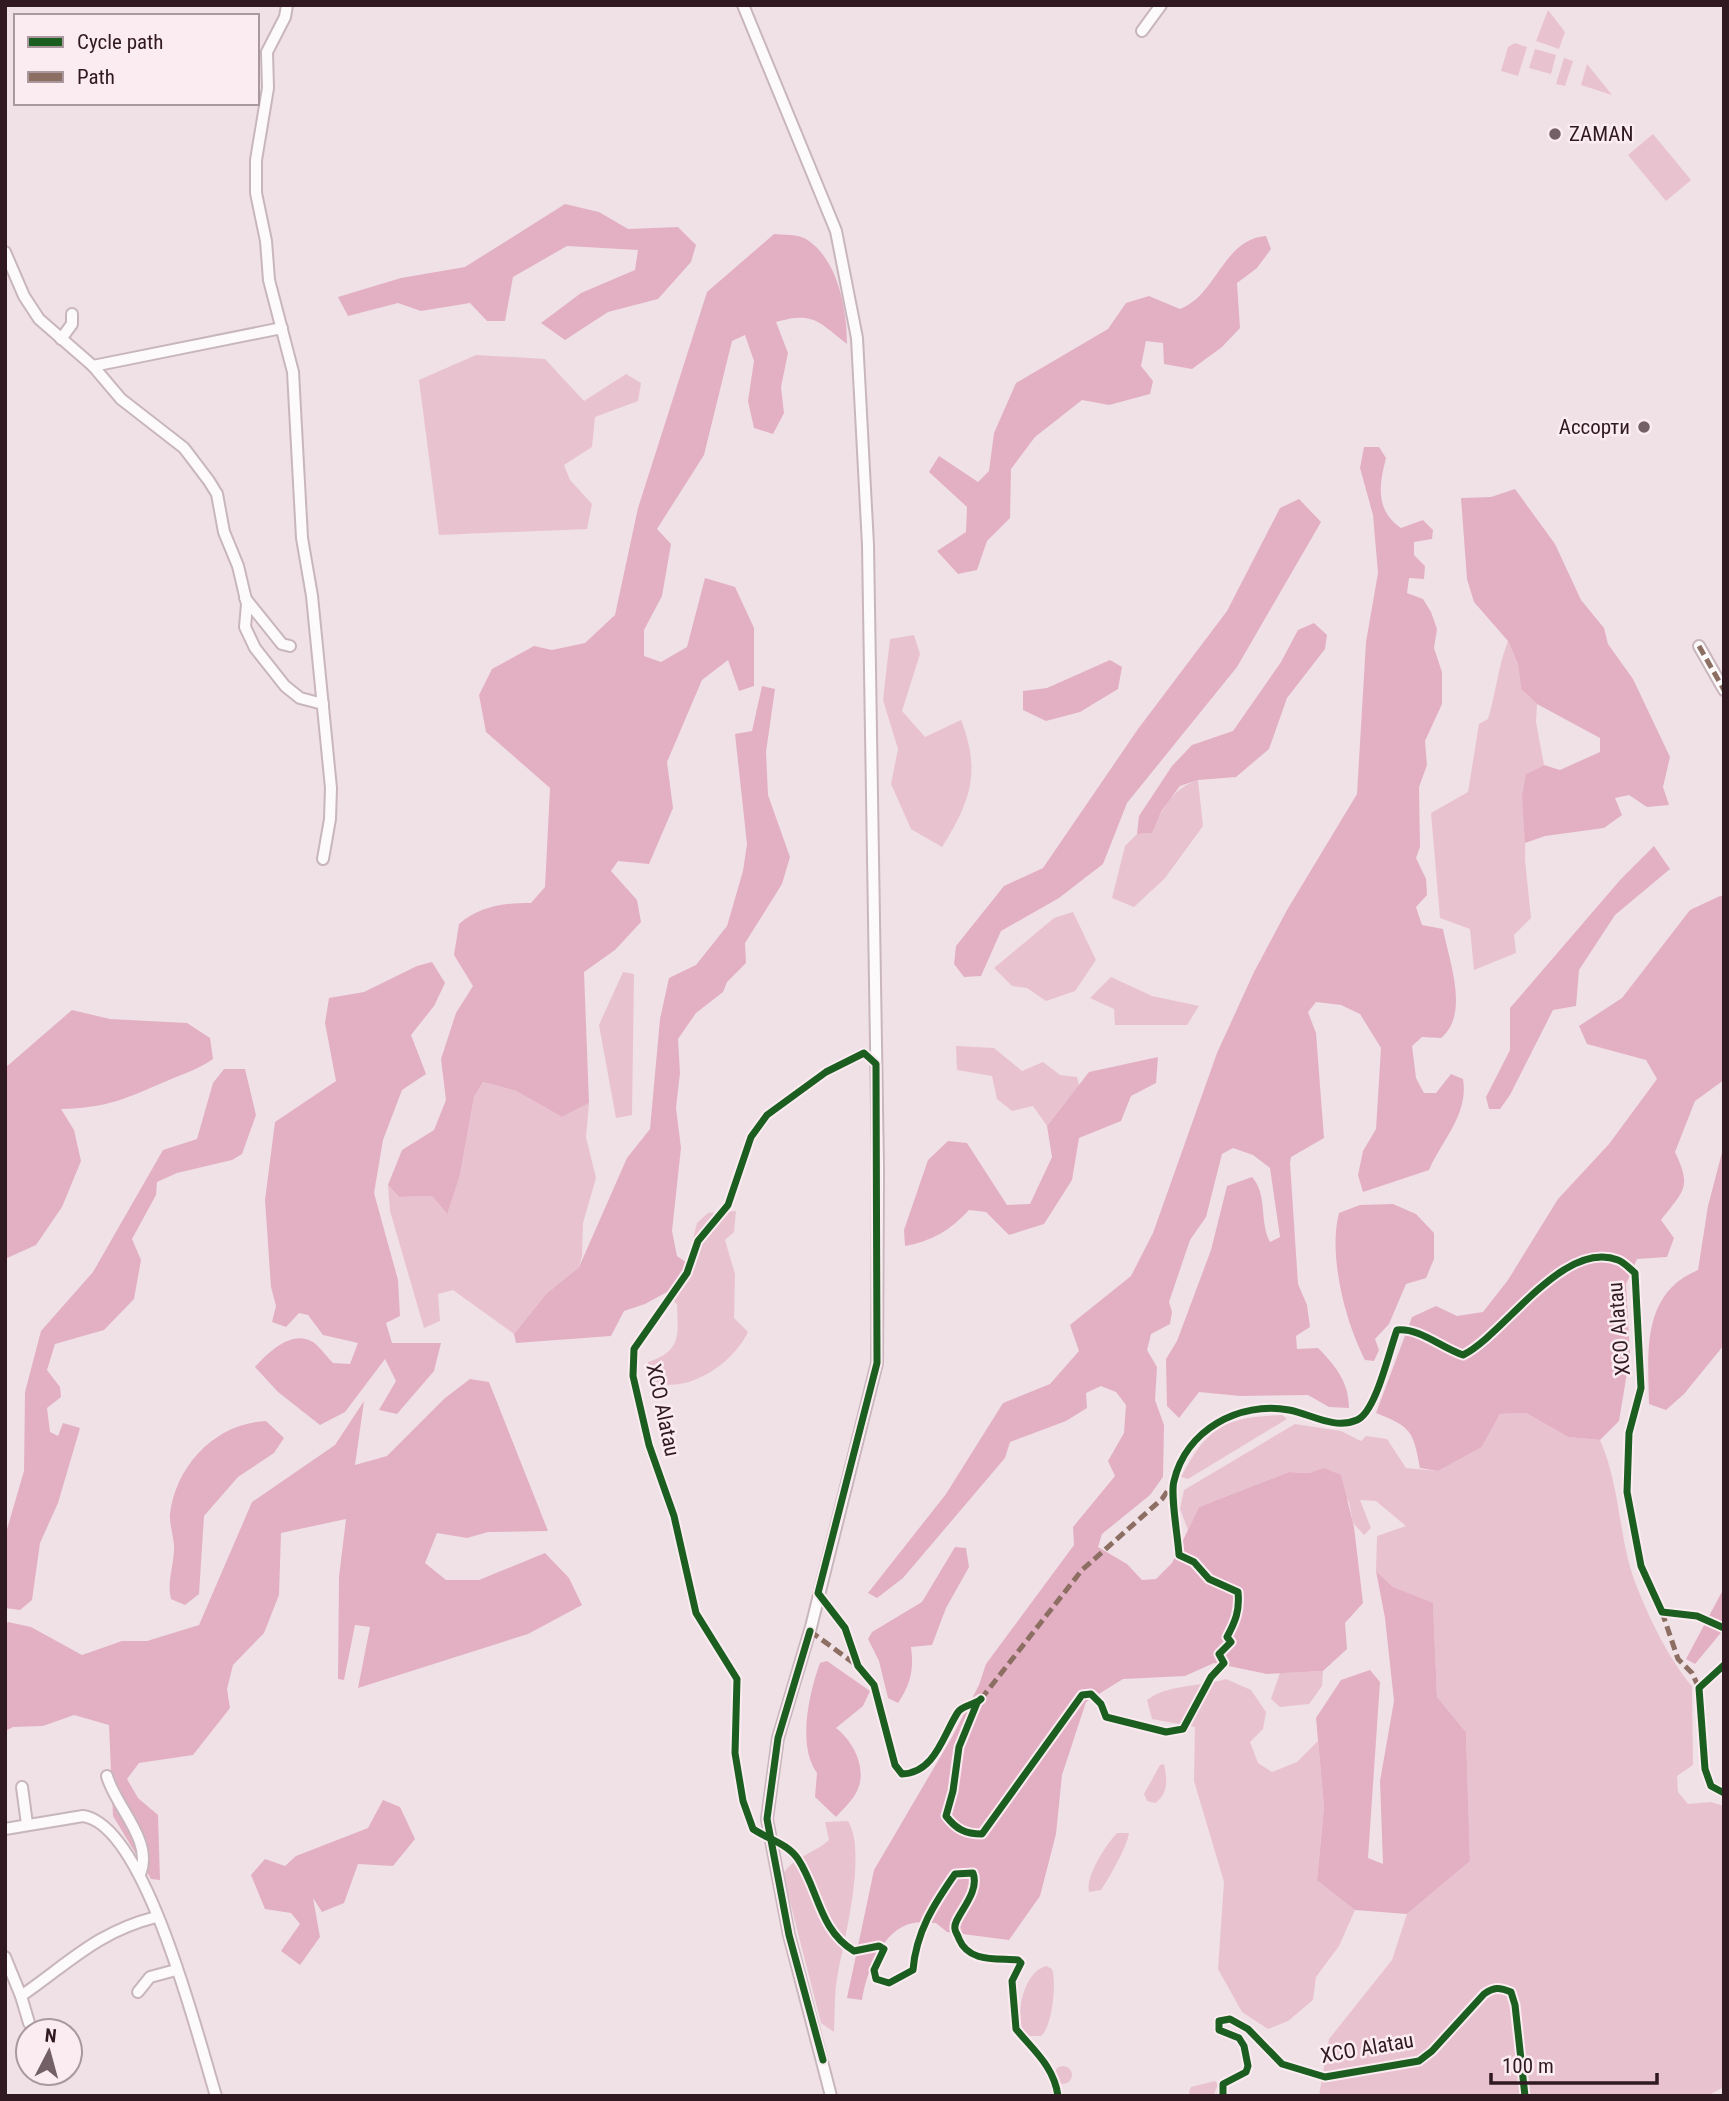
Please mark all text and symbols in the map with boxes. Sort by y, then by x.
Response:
legend [14,14,259,105]
text: Cycle path [77,30,163,54]
text: Path [77,65,115,89]
place label: ZAMAN [1569,122,1633,146]
marker: ZAMAN [1547,126,1563,142]
place label: Ассорти [1559,415,1630,439]
marker: Ассорти [1636,419,1652,435]
street label: XCO Alatau [1603,1281,1635,1377]
street label: XCO Alatau [641,1361,685,1459]
north arrow [14,2017,84,2087]
text: N [44,2024,58,2048]
street label: XCO Alatau [1319,2028,1415,2068]
scale bar [1491,2042,1657,2086]
text: 100 m [1502,2054,1554,2078]

